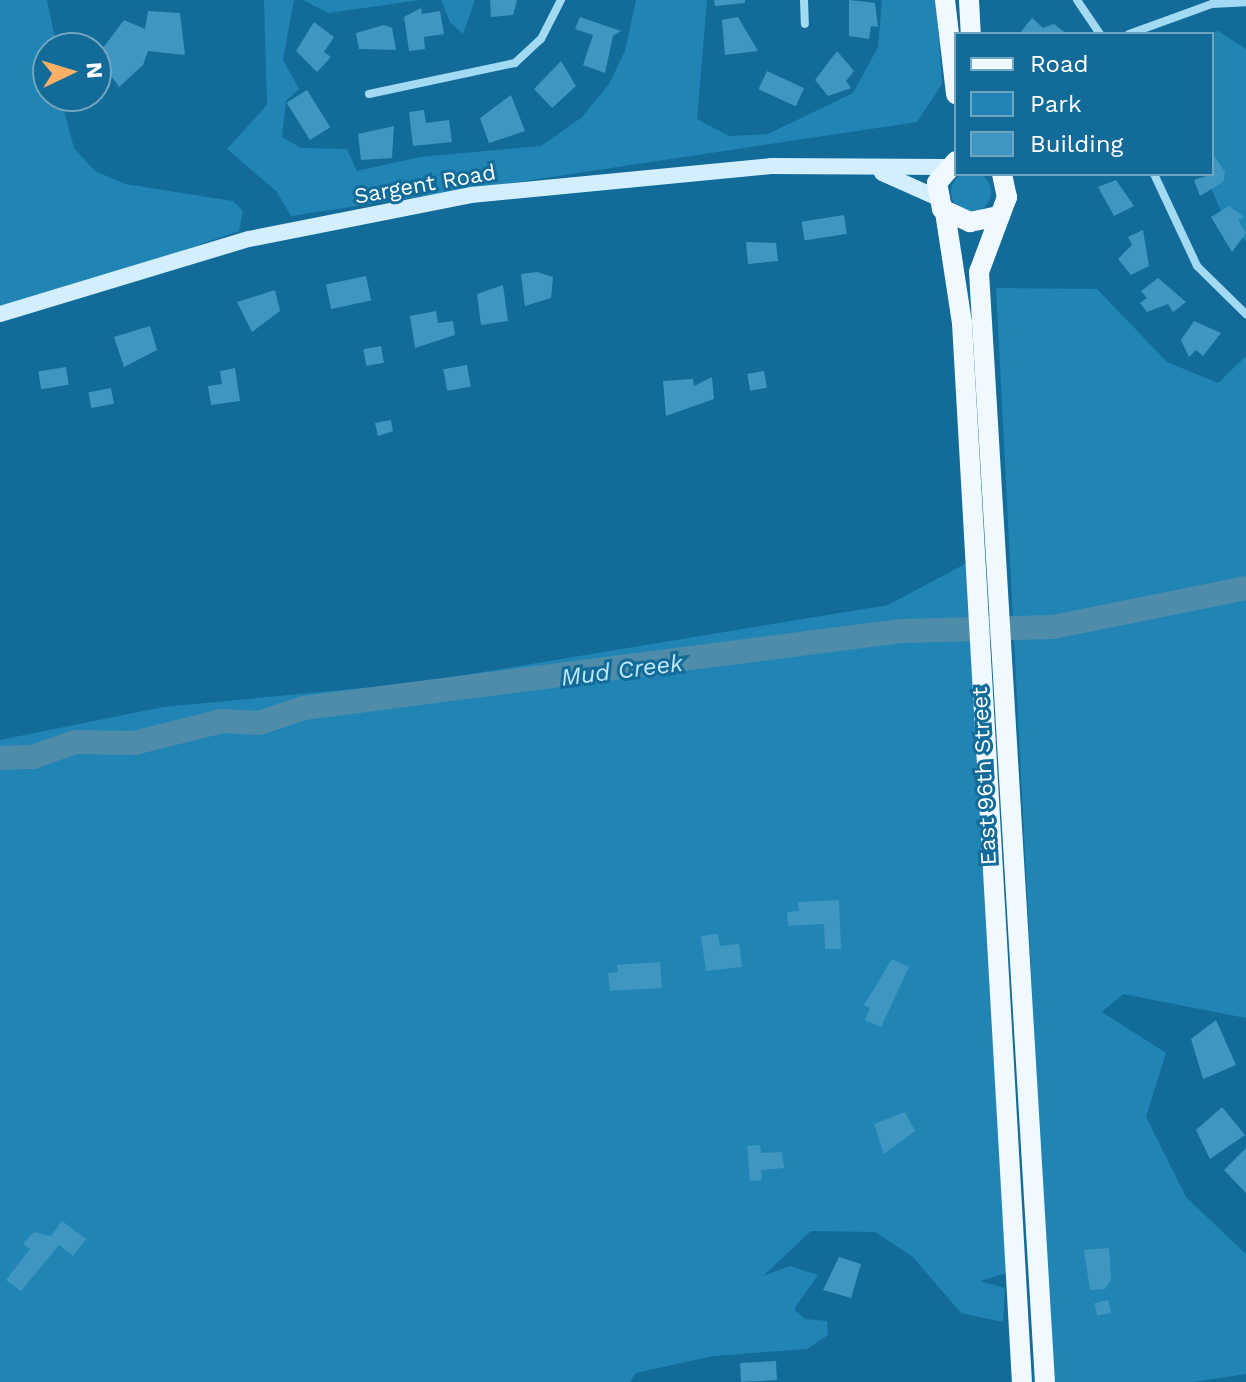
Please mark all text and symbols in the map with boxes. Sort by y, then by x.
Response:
north arrow [32,32,112,112]
legend [954,32,1214,176]
text: Road [1030,50,1089,78]
text: N [81,61,107,79]
text: Park [1030,90,1082,118]
text: Building [1030,130,1123,158]
street label: Sargent Road [352,159,498,209]
water label: Mud Creek [559,649,685,693]
street label: East 96th Street [966,686,1002,866]

